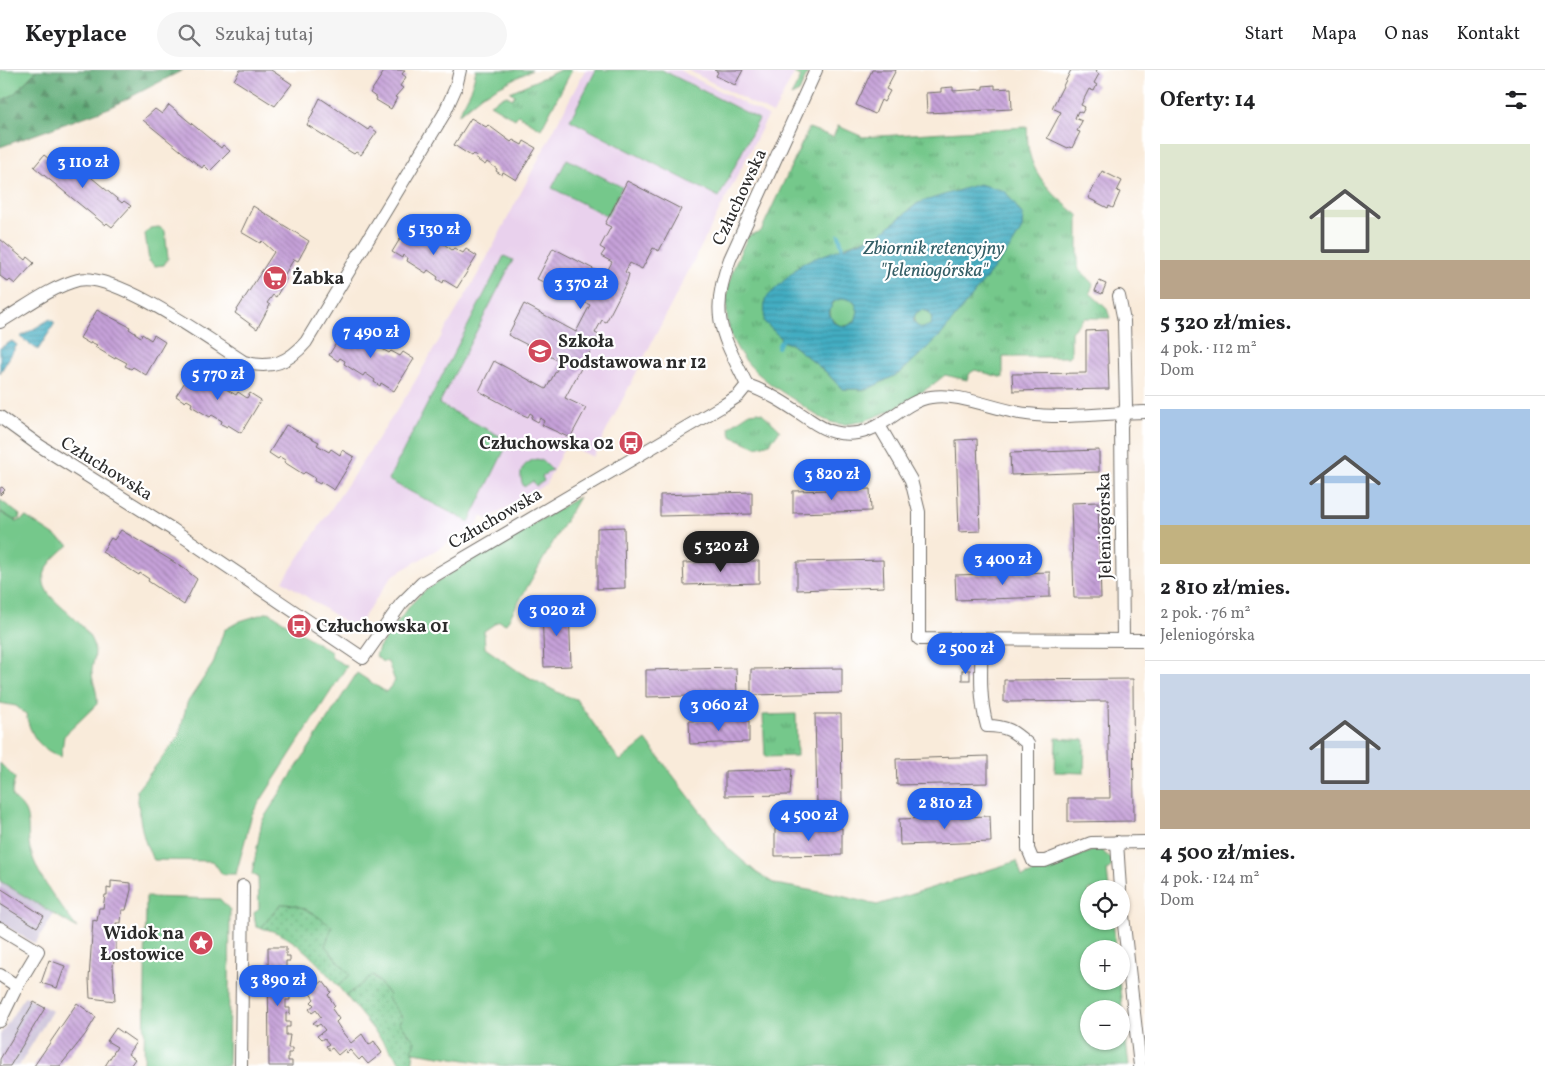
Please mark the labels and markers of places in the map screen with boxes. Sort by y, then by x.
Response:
pin: 3 110 zł [31,146,135,189]
pin: 5 130 zł [382,214,486,256]
supermarket icon: Żabka [262,265,288,291]
place label: Żabka [292,267,344,292]
pin: 3 370 zł [529,268,633,310]
pin: 7 490 zł [319,316,423,359]
place label: Szkoła Podstawowa nr 12 [558,330,706,376]
school or university icon: Szkoła Podstawowa nr 12 [527,338,553,364]
pin: 5 770 zł [166,358,270,401]
bus stop icon: Człuchowska 02 [618,430,644,456]
place label: Człuchowska 02 [479,432,614,457]
pin: 3 820 zł [780,458,884,501]
pin: 5 320 zł [669,530,773,573]
pin: 3 400 zł [951,544,1055,586]
pin: 3 020 zł [505,594,609,637]
bus stop icon: Człuchowska 01 [286,613,312,639]
place label: Człuchowska 01 [316,615,449,640]
pin: 2 500 zł [914,632,1018,675]
pin: 3 060 zł [667,690,771,732]
pin: 2 810 zł [893,788,997,830]
pin: 4 500 zł [757,800,861,842]
place label: Widok na Łostowice [100,922,184,968]
place icon: Widok na Łostowice [188,930,214,956]
pin: 3 890 zł [226,964,330,1007]

